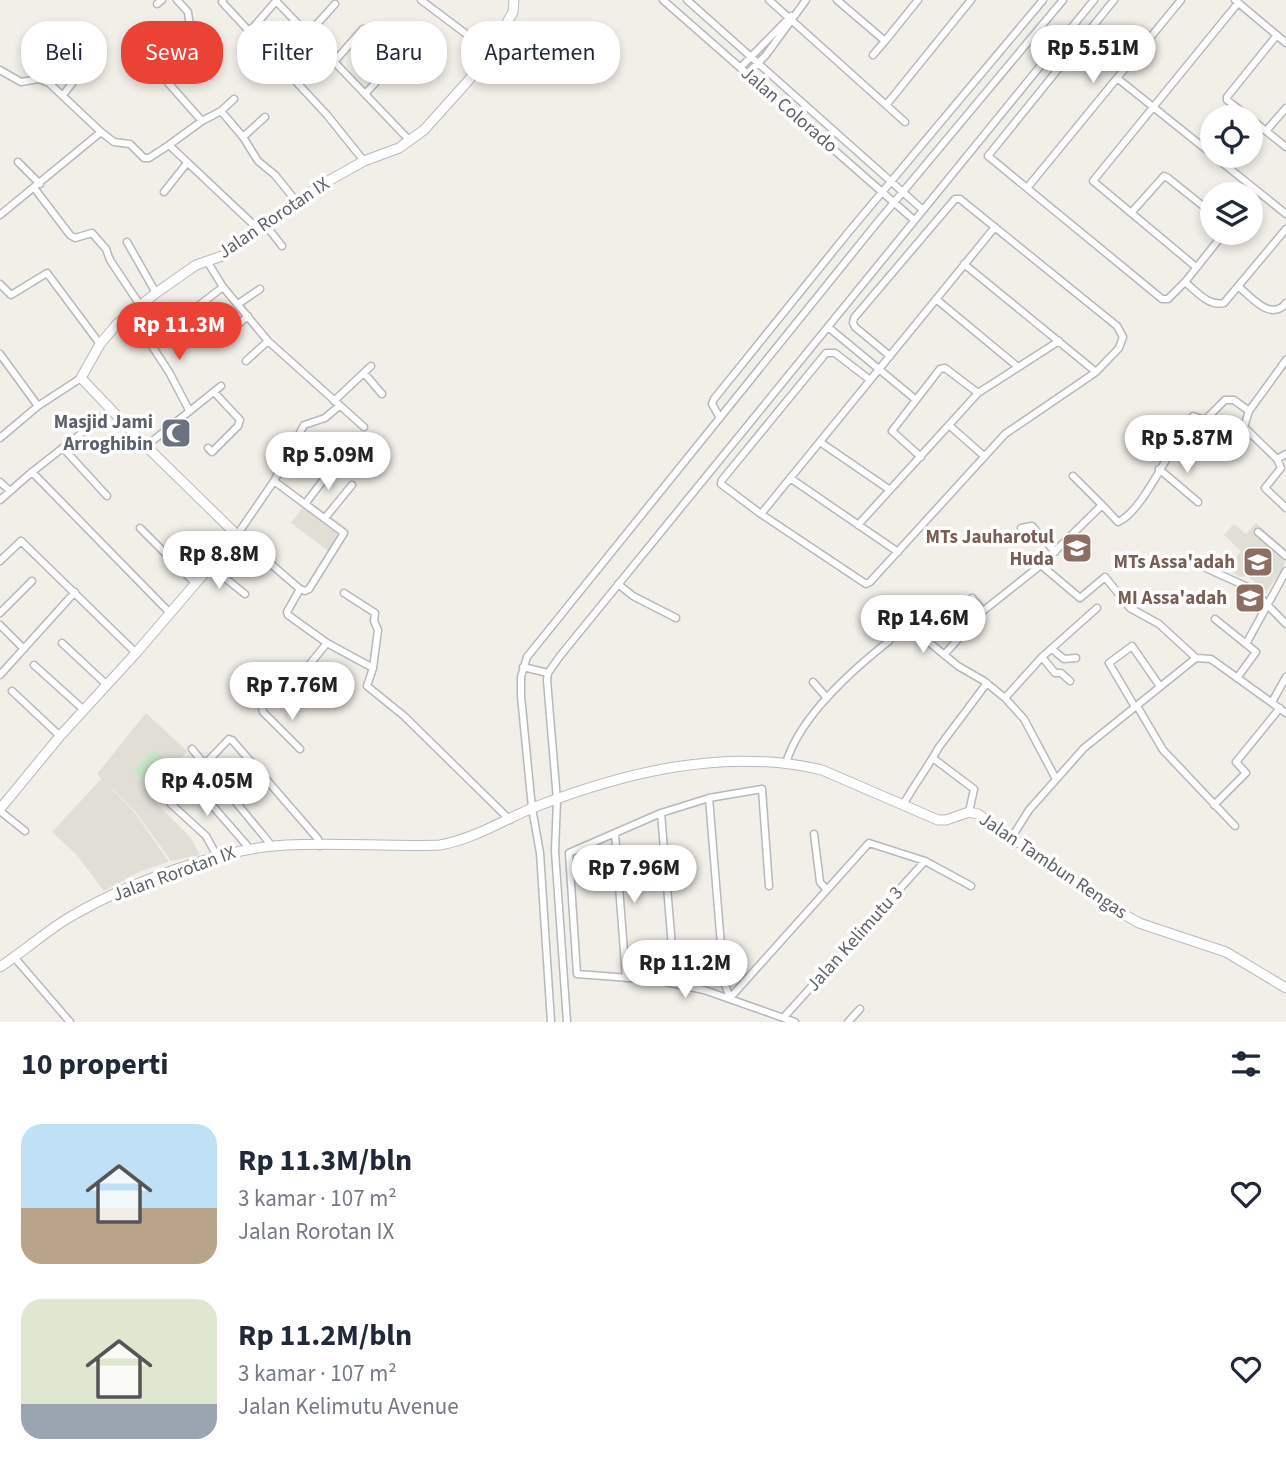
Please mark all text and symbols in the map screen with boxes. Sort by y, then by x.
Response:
chip: Beli [21,21,107,84]
chip: Sewa [121,21,223,84]
chip: Filter [237,21,337,84]
chip: Baru [351,21,447,84]
chip: Apartemen [461,21,620,84]
pin: Rp 5.51M [1021,25,1165,85]
text: Rp 5.51M [1047,31,1139,64]
street label: Jalan Colorado [735,60,843,160]
map controls [1200,105,1263,245]
button: locate [1200,105,1263,168]
street label: Jalan Rorotan IX [213,171,335,265]
button: layers [1200,182,1263,245]
pin: Rp 11.3M [107,302,251,362]
text: Rp 11.3M [133,308,225,341]
place label: Masjid Jami Arroghibin [54,409,153,458]
mosque icon: Masjid Jami Arroghibin [159,416,193,450]
pin: Rp 5.87M [1115,416,1259,475]
text: Rp 5.87M [1141,421,1233,454]
pin: Rp 5.09M [256,433,400,492]
text: Rp 5.09M [282,438,374,471]
place label: MTs Jauharotul Huda [926,524,1055,573]
school or university icon: MTs Jauharotul Huda [1060,531,1094,565]
pin: Rp 8.8M [154,532,284,591]
text: Rp 8.8M [179,537,259,570]
school or university icon: MTs Assa'adah [1241,545,1275,579]
place label: MTs Assa'adah [1113,549,1235,576]
school or university icon: MI Assa'adah [1233,581,1267,615]
place label: MI Assa'adah [1118,585,1227,612]
pin: Rp 14.6M [851,596,995,655]
text: Rp 14.6M [877,601,969,634]
pin: Rp 7.76M [220,662,364,722]
text: Rp 7.76M [246,668,338,701]
pin: Rp 4.05M [135,758,279,818]
text: Rp 4.05M [161,764,253,797]
street label: Jalan Tambun Rengas [973,806,1133,926]
street label: Jalan Rorotan IX [109,839,240,909]
pin: Rp 7.96M [562,846,706,905]
text: Rp 7.96M [588,851,680,884]
street label: Jalan Kelimutu 3 [800,880,910,998]
pin: Rp 11.2M [613,940,757,1000]
text: Rp 11.2M [639,946,731,979]
text: 10 properti [21,1043,169,1086]
icon: filters [1227,1045,1265,1083]
text: Rp 11.3M/bln [238,1139,412,1182]
icon: home [77,1152,161,1236]
icon: heart [1227,1175,1265,1213]
text: 3 kamar · 107 m² [238,1182,397,1215]
text: Jalan Rorotan IX [238,1215,394,1248]
text: Rp 11.2M/bln [238,1314,412,1357]
icon: home [77,1327,161,1411]
icon: heart [1227,1350,1265,1388]
text: 3 kamar · 107 m² [238,1357,397,1390]
text: Jalan Kelimutu Avenue [238,1390,459,1423]

